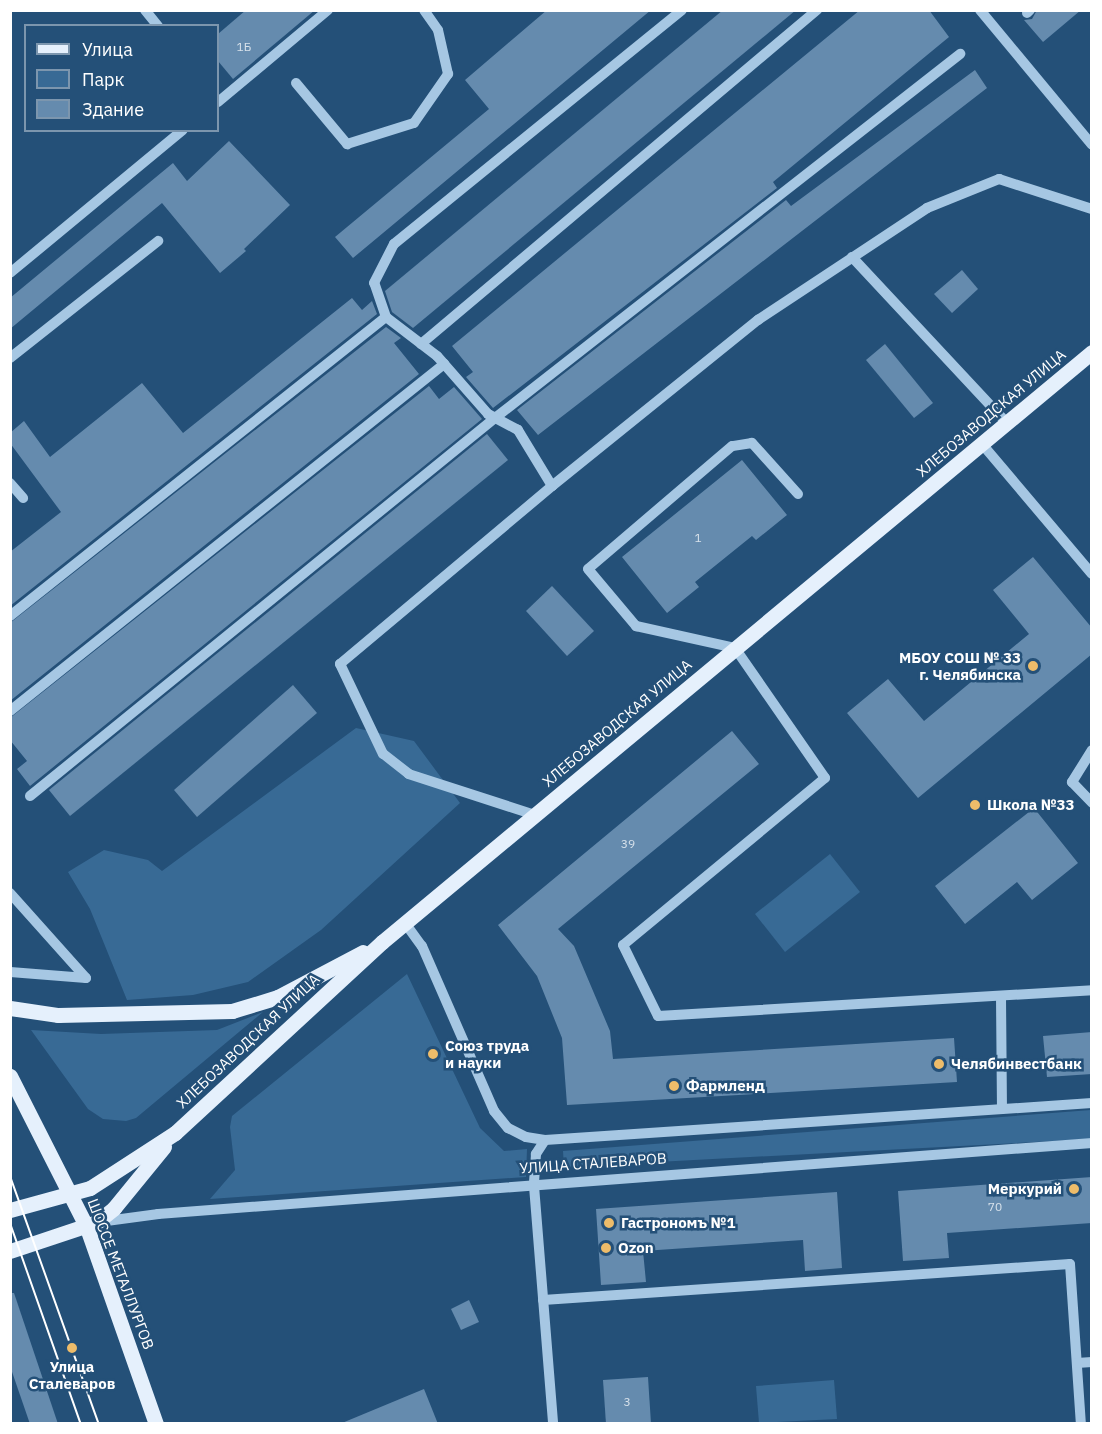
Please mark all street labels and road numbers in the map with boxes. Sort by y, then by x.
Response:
street label: ХЛЕБОЗАВОДСКАЯ УЛИЦА [913,345,1069,481]
street label: ХЛЕБОЗАВОДСКАЯ УЛИЦА [539,655,695,791]
street label: ХЛЕБОЗАВОДСКАЯ УЛИЦА [173,970,323,1112]
street label: УЛИЦА СТАЛЕВАРОВ [519,1149,667,1177]
street label: ШОССЕ МЕТАЛЛУРГОВ [84,1196,158,1352]

